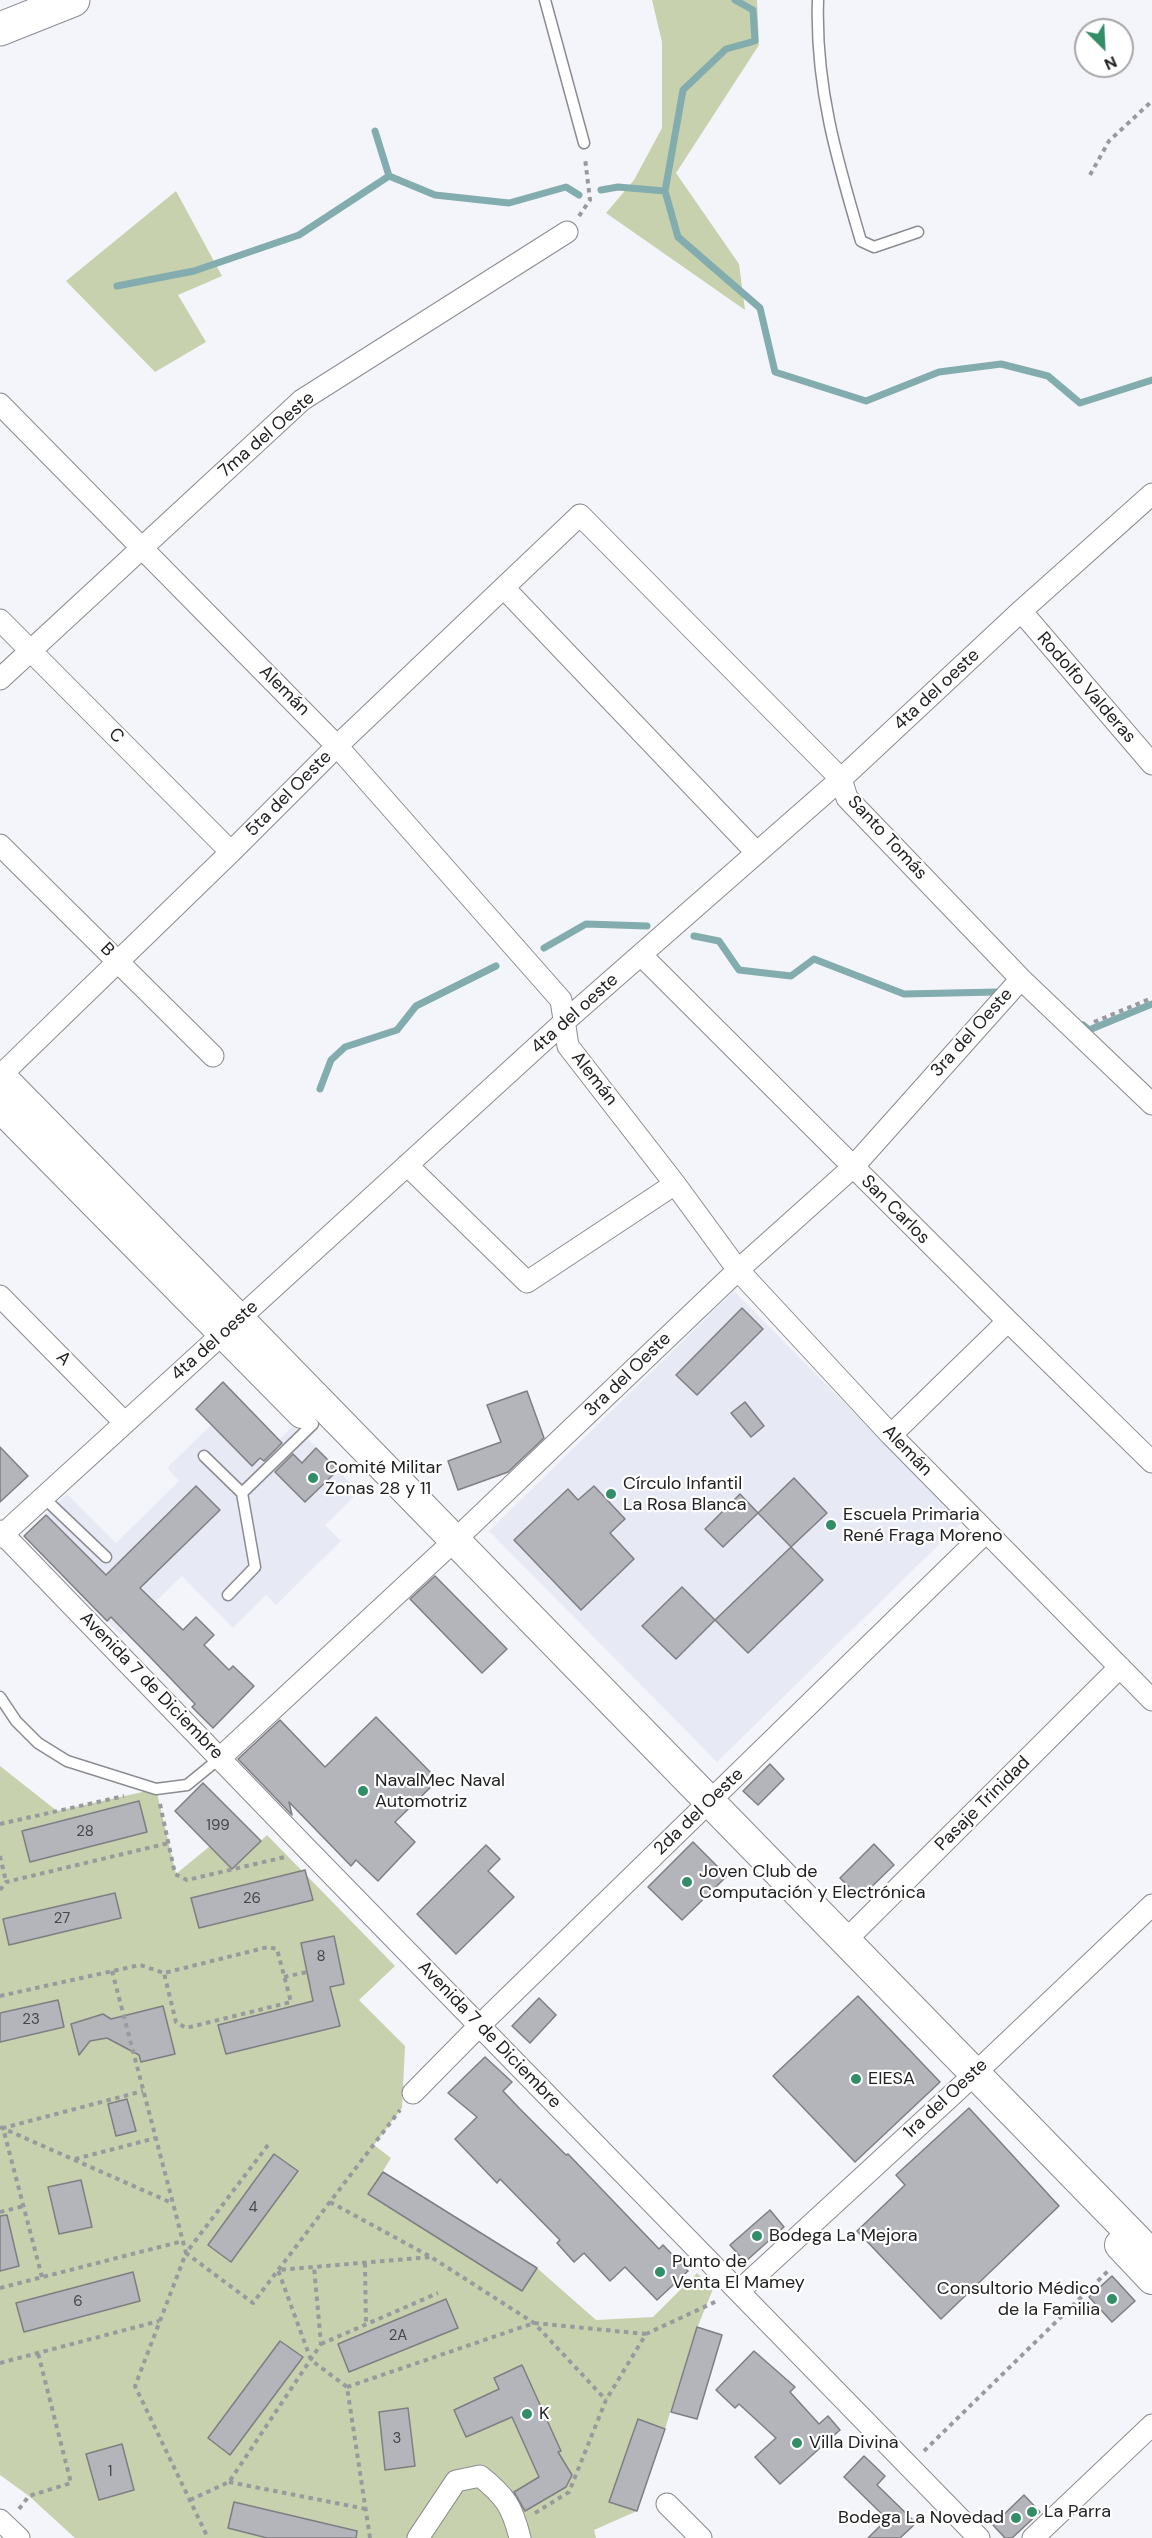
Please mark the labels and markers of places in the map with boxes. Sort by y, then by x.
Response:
place label: Comité Militar Zonas 28 y 11 [325,1457,442,1500]
marker: Comité Militar Zonas 28 y 11 [306,1471,320,1485]
place label: Círculo Infantil La Rosa Blanca [623,1473,747,1516]
marker: Círculo Infantil La Rosa Blanca [604,1487,618,1501]
place label: Escuela Primaria René Fraga Moreno [843,1504,1003,1546]
marker: Escuela Primaria René Fraga Moreno [824,1518,838,1532]
place label: NavalMec Naval Automotriz [375,1770,505,1812]
marker: NavalMec Naval Automotriz [356,1784,370,1798]
place label: Joven Club de Computación y Electrónica [699,1861,925,1904]
marker: Joven Club de Computación y Electrónica [680,1875,694,1889]
place label: EIESA [868,2068,915,2090]
marker: EIESA [849,2072,863,2086]
place label: Bodega La Mejora [769,2225,918,2247]
marker: Bodega La Mejora [750,2229,764,2243]
place label: Punto de Venta El Mamey [672,2251,805,2294]
marker: Punto de Venta El Mamey [653,2265,667,2279]
place label: Consultorio Médico de la Familia [937,2278,1100,2320]
marker: Consultorio Médico de la Familia [1105,2292,1119,2306]
place label: K [539,2403,550,2425]
marker: K [520,2407,534,2421]
place label: Villa Divina [809,2432,899,2454]
marker: Villa Divina [790,2436,804,2450]
place label: La Parra [1044,2501,1111,2523]
marker: La Parra [1025,2505,1039,2519]
place label: Bodega La Novedad [838,2507,1004,2529]
marker: Bodega La Novedad [1009,2511,1023,2525]

